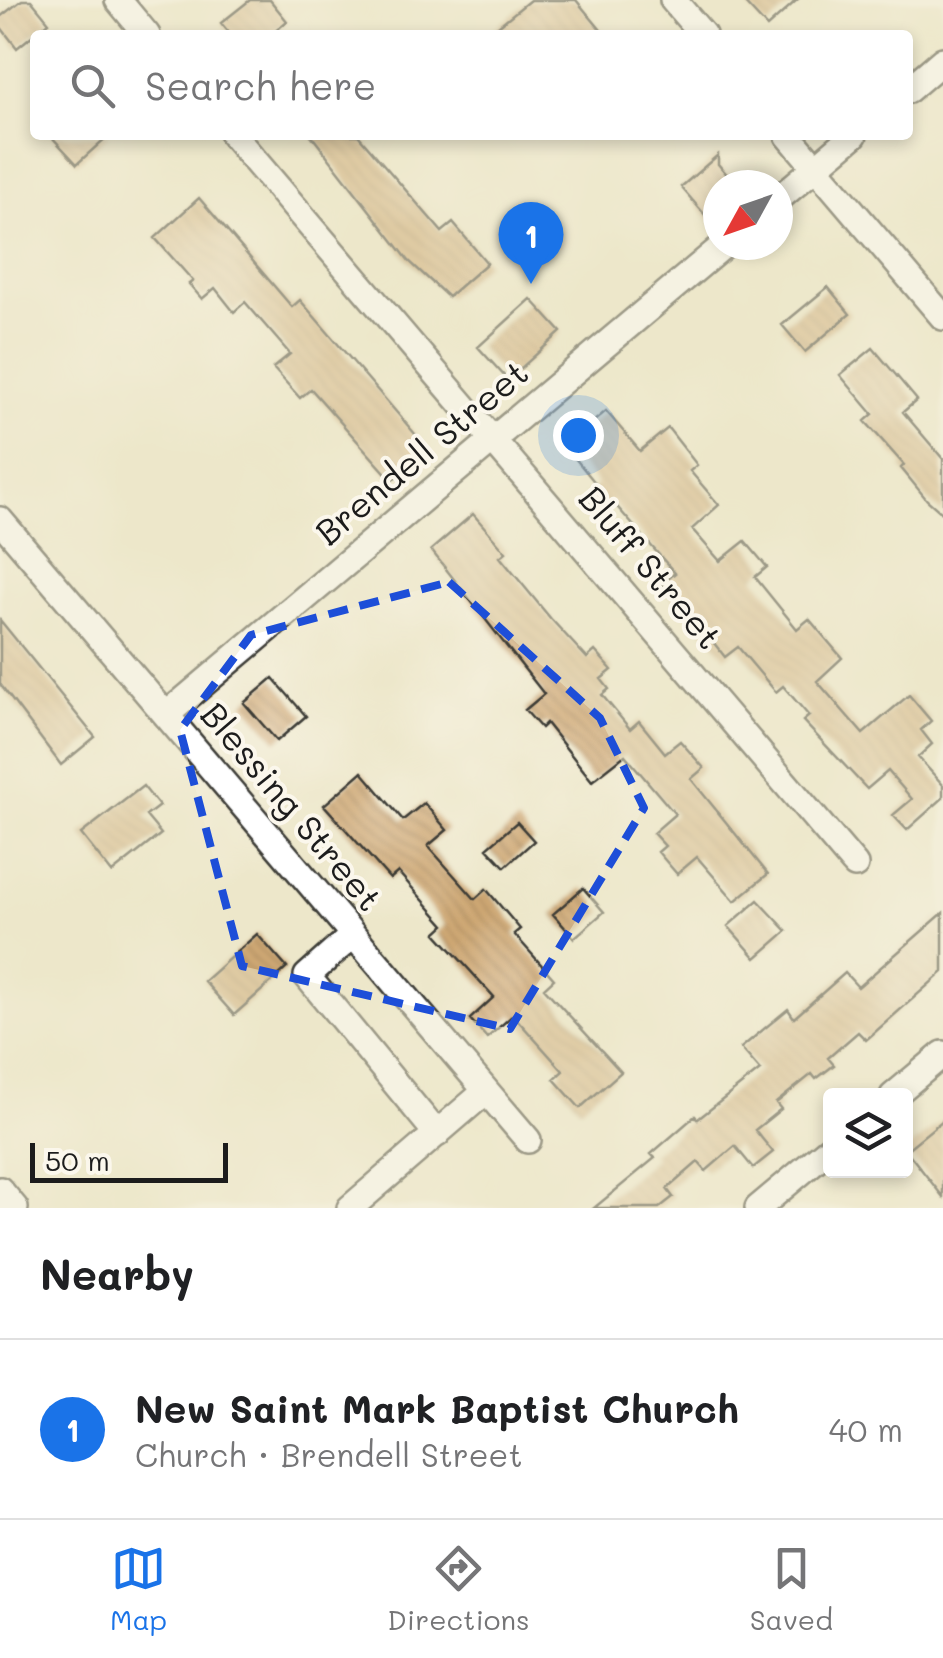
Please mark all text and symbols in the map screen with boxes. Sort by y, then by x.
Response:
search box [30,30,913,140]
icon: search [65,58,120,113]
text: Search here [145,60,376,110]
north arrow [703,170,793,260]
pin: 1 [498,202,564,284]
street label: Brendell Street [305,349,537,554]
your location [553,410,604,461]
street label: Bluff Street [570,476,733,658]
street label: Blessing Street [192,692,393,920]
map controls [823,1088,913,1178]
button: layers [823,1088,913,1178]
scale bar [30,1138,228,1182]
text: 50 m [45,1142,110,1178]
text: Nearby [40,1246,194,1301]
text: New Saint Mark Baptist Church [135,1383,739,1433]
text: 1 [65,1408,80,1450]
text: 40 m [829,1408,903,1450]
text: Church · Brendell Street [135,1433,523,1475]
tab: Map [110,1541,167,1637]
tab: Directions [387,1541,530,1637]
tab: Saved [750,1541,833,1637]

